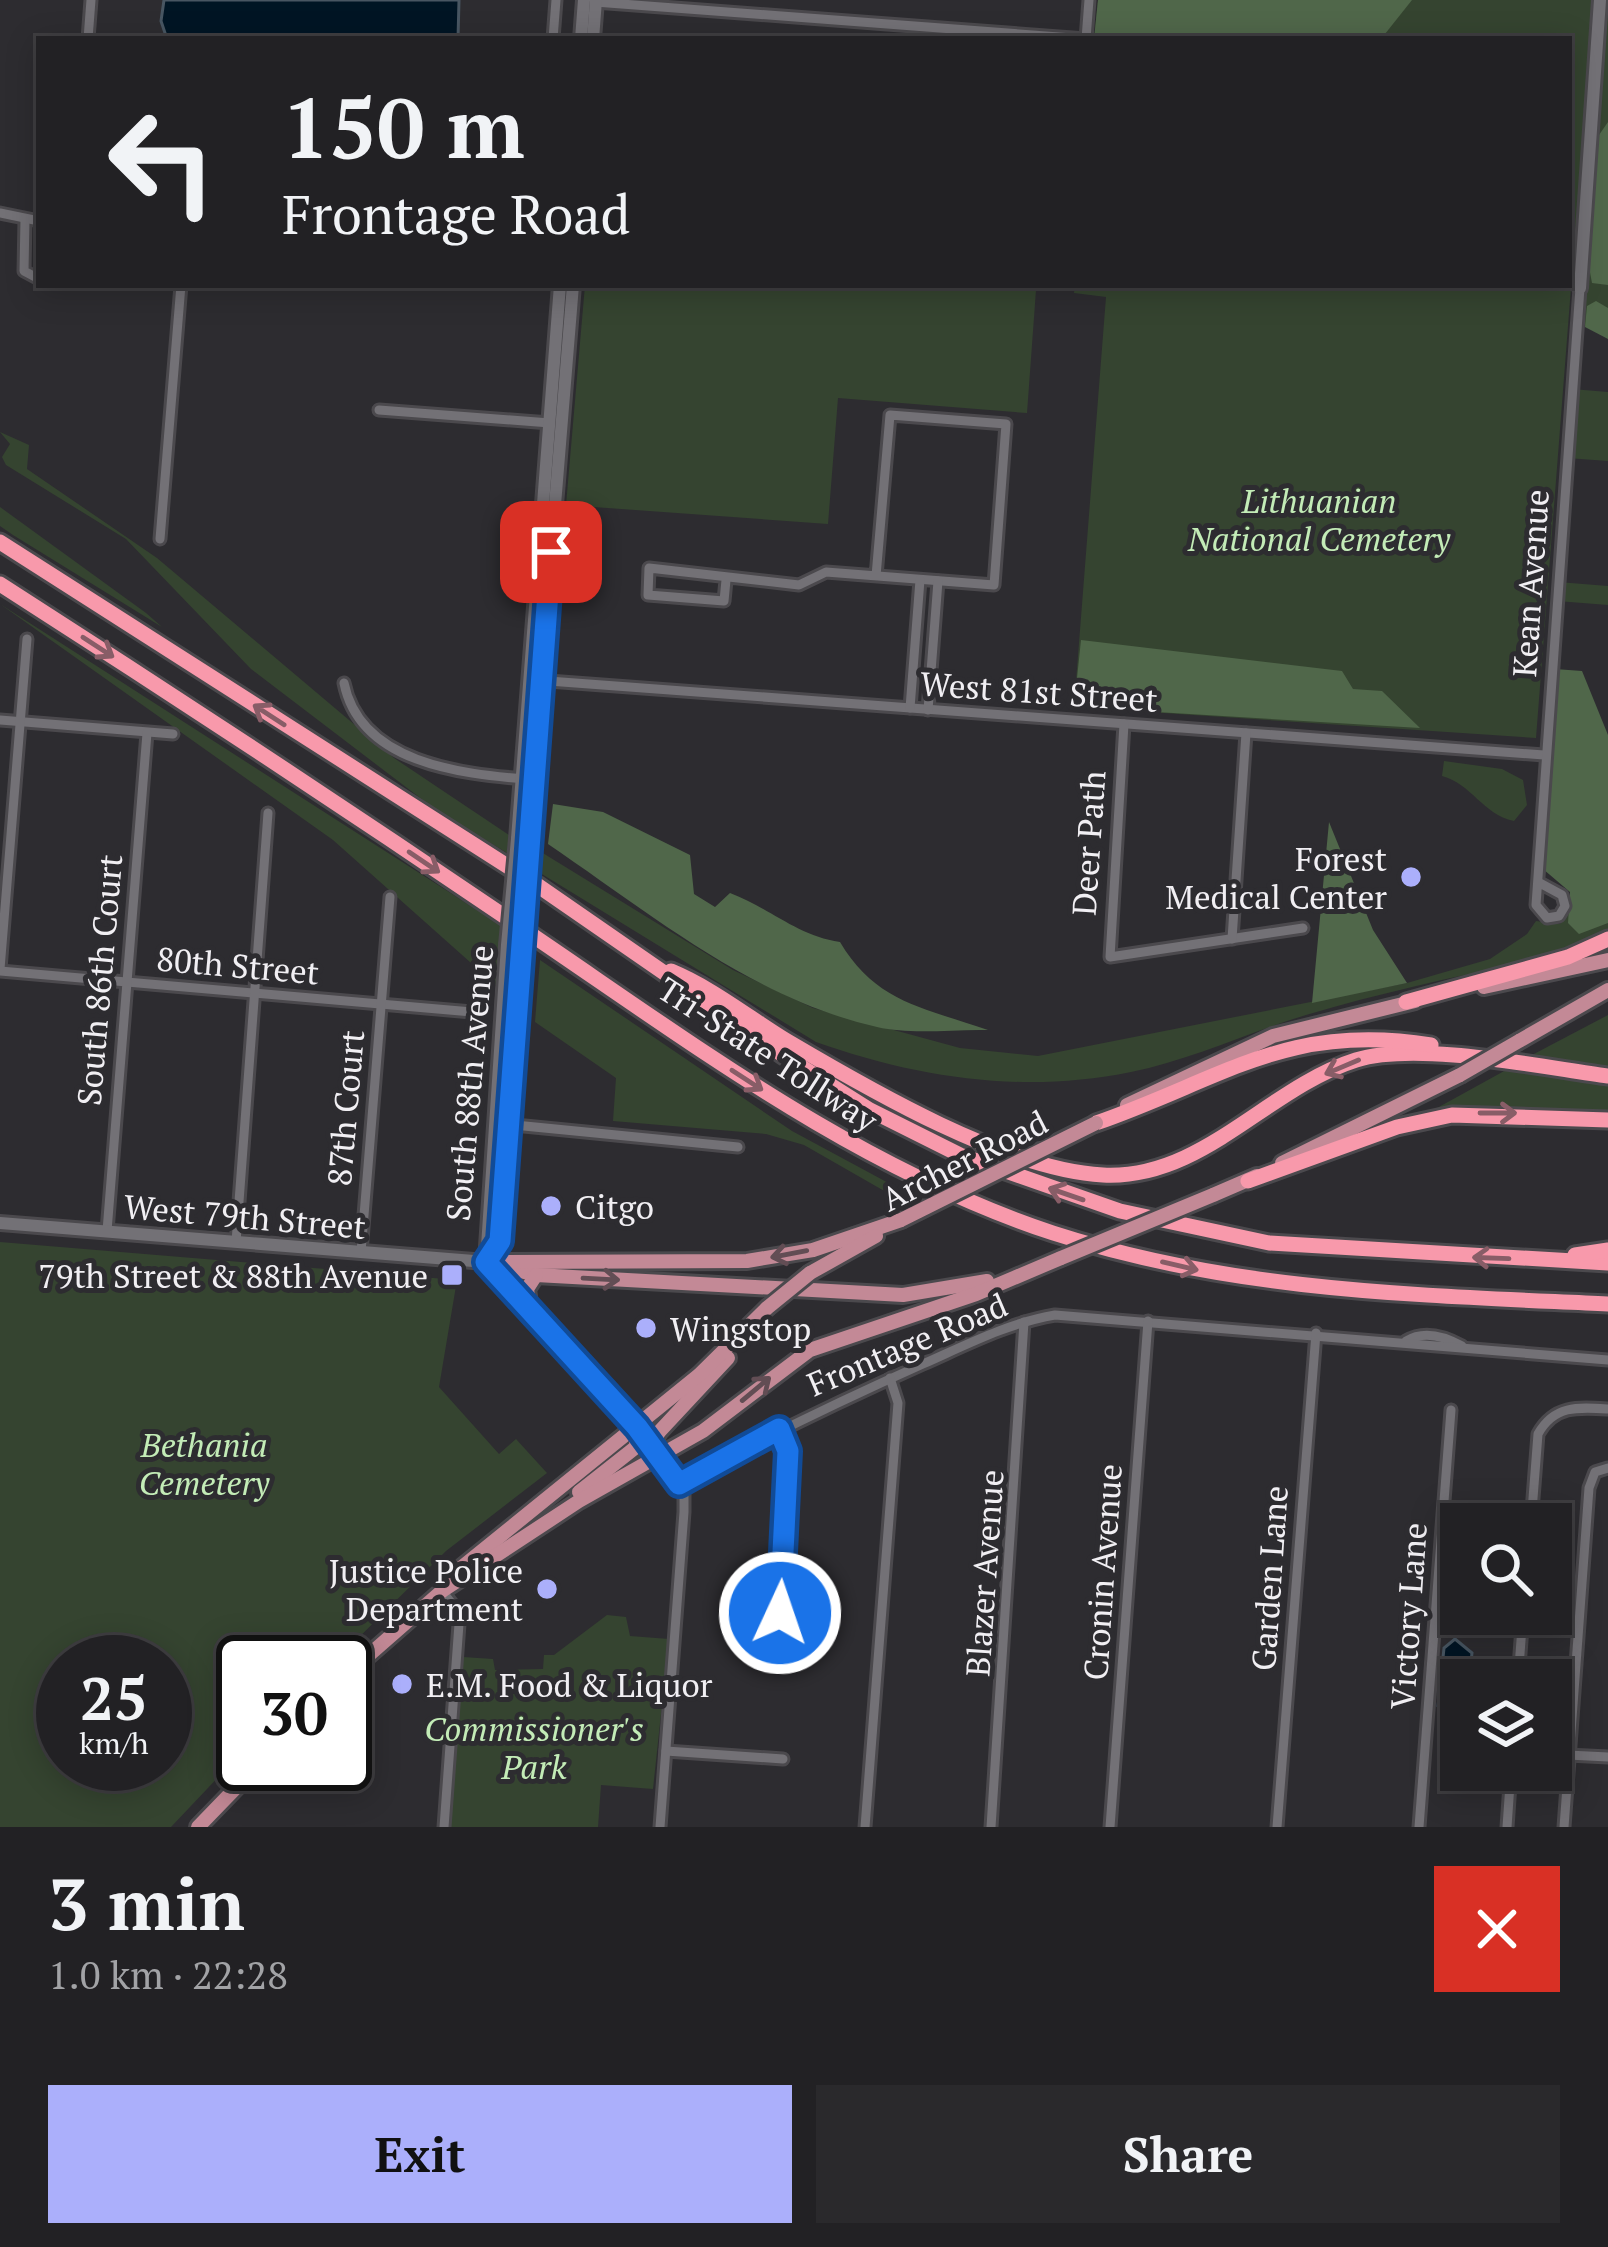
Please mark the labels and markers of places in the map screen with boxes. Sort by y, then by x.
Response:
pin [500,501,602,603]
place label: Forest Medical Center [1165,837,1387,918]
marker: Forest Medical Center [1398,864,1424,890]
place label: Citgo [575,1185,654,1228]
marker: Citgo [538,1193,564,1219]
place label: 79th Street & 88th Avenue [38,1254,428,1297]
marker: 79th Street & 88th Avenue [439,1262,465,1288]
place label: Wingstop [670,1307,811,1350]
marker: Wingstop [633,1315,659,1341]
place label: Justice Police Department [329,1549,523,1630]
marker: Justice Police Department [534,1576,560,1602]
place label: E.M. Food & Liquor [426,1663,713,1706]
marker: E.M. Food & Liquor [389,1671,415,1697]

